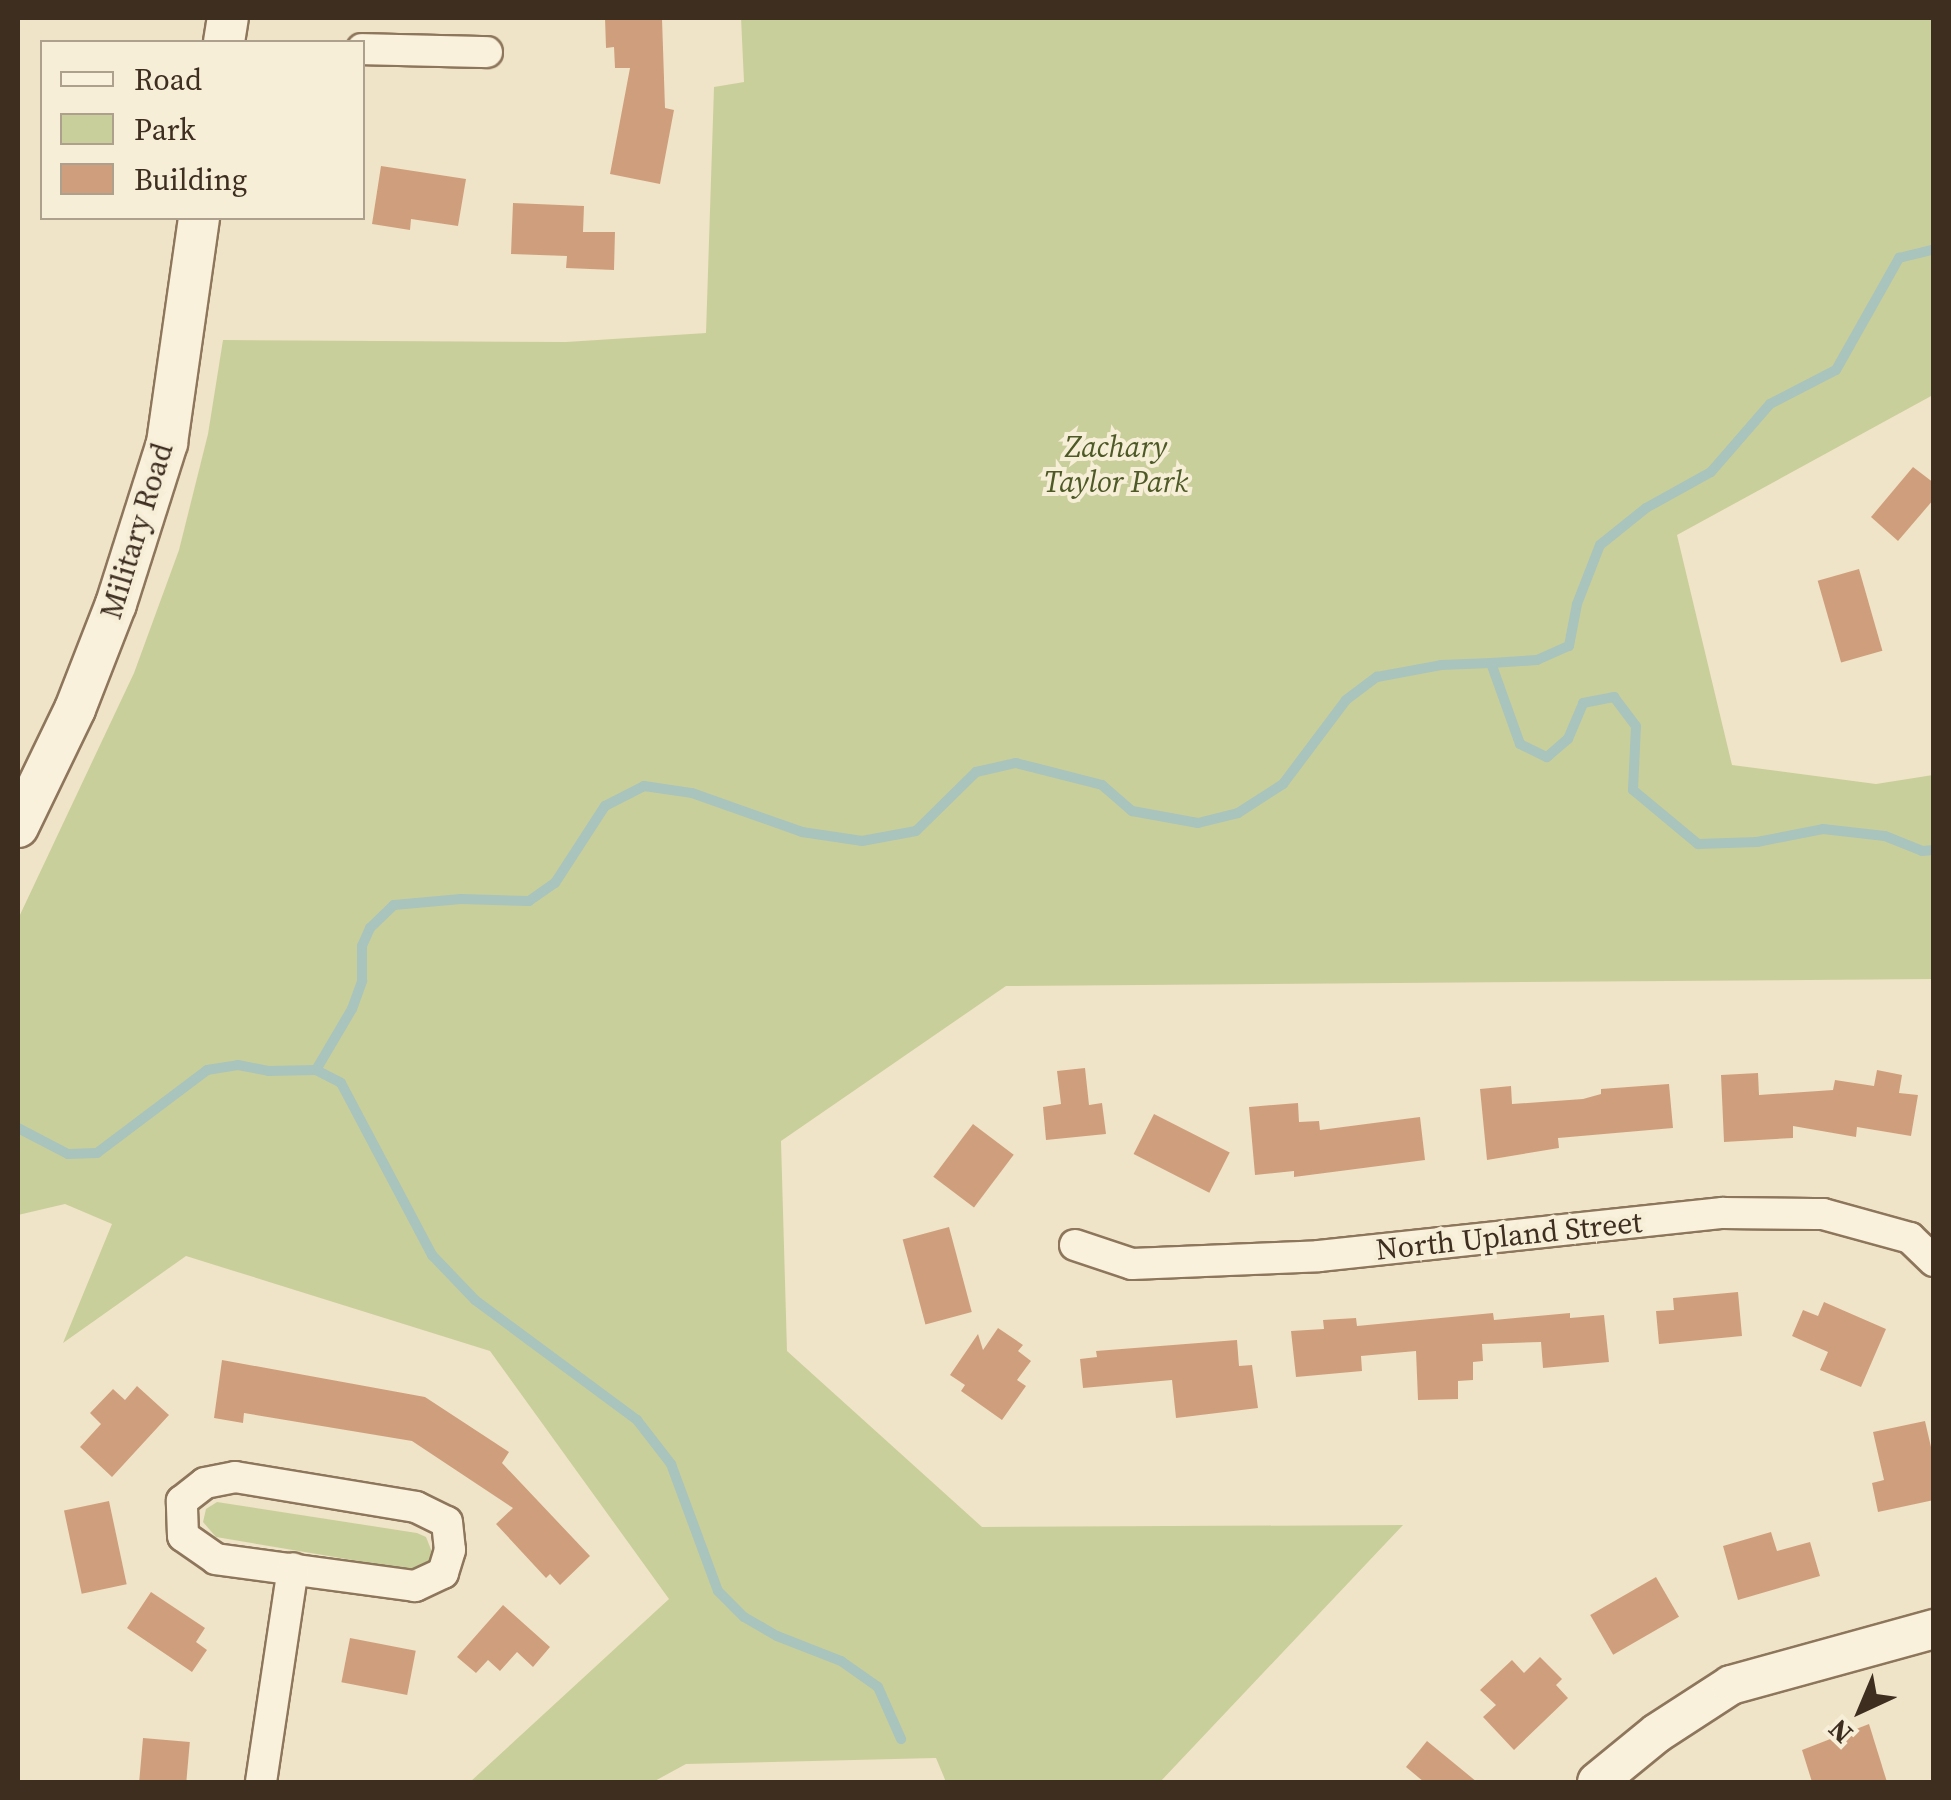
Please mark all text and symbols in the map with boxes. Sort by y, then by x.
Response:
legend [40,40,365,220]
text: Road [134,59,202,100]
text: Park [134,109,196,150]
text: Building [134,159,247,200]
park label: Zachary Taylor Park [1044,429,1188,500]
street label: Military Road [93,439,181,623]
street label: North Upland Street [1374,1204,1644,1268]
north arrow [1811,1660,1911,1760]
text: N [1820,1711,1861,1752]

